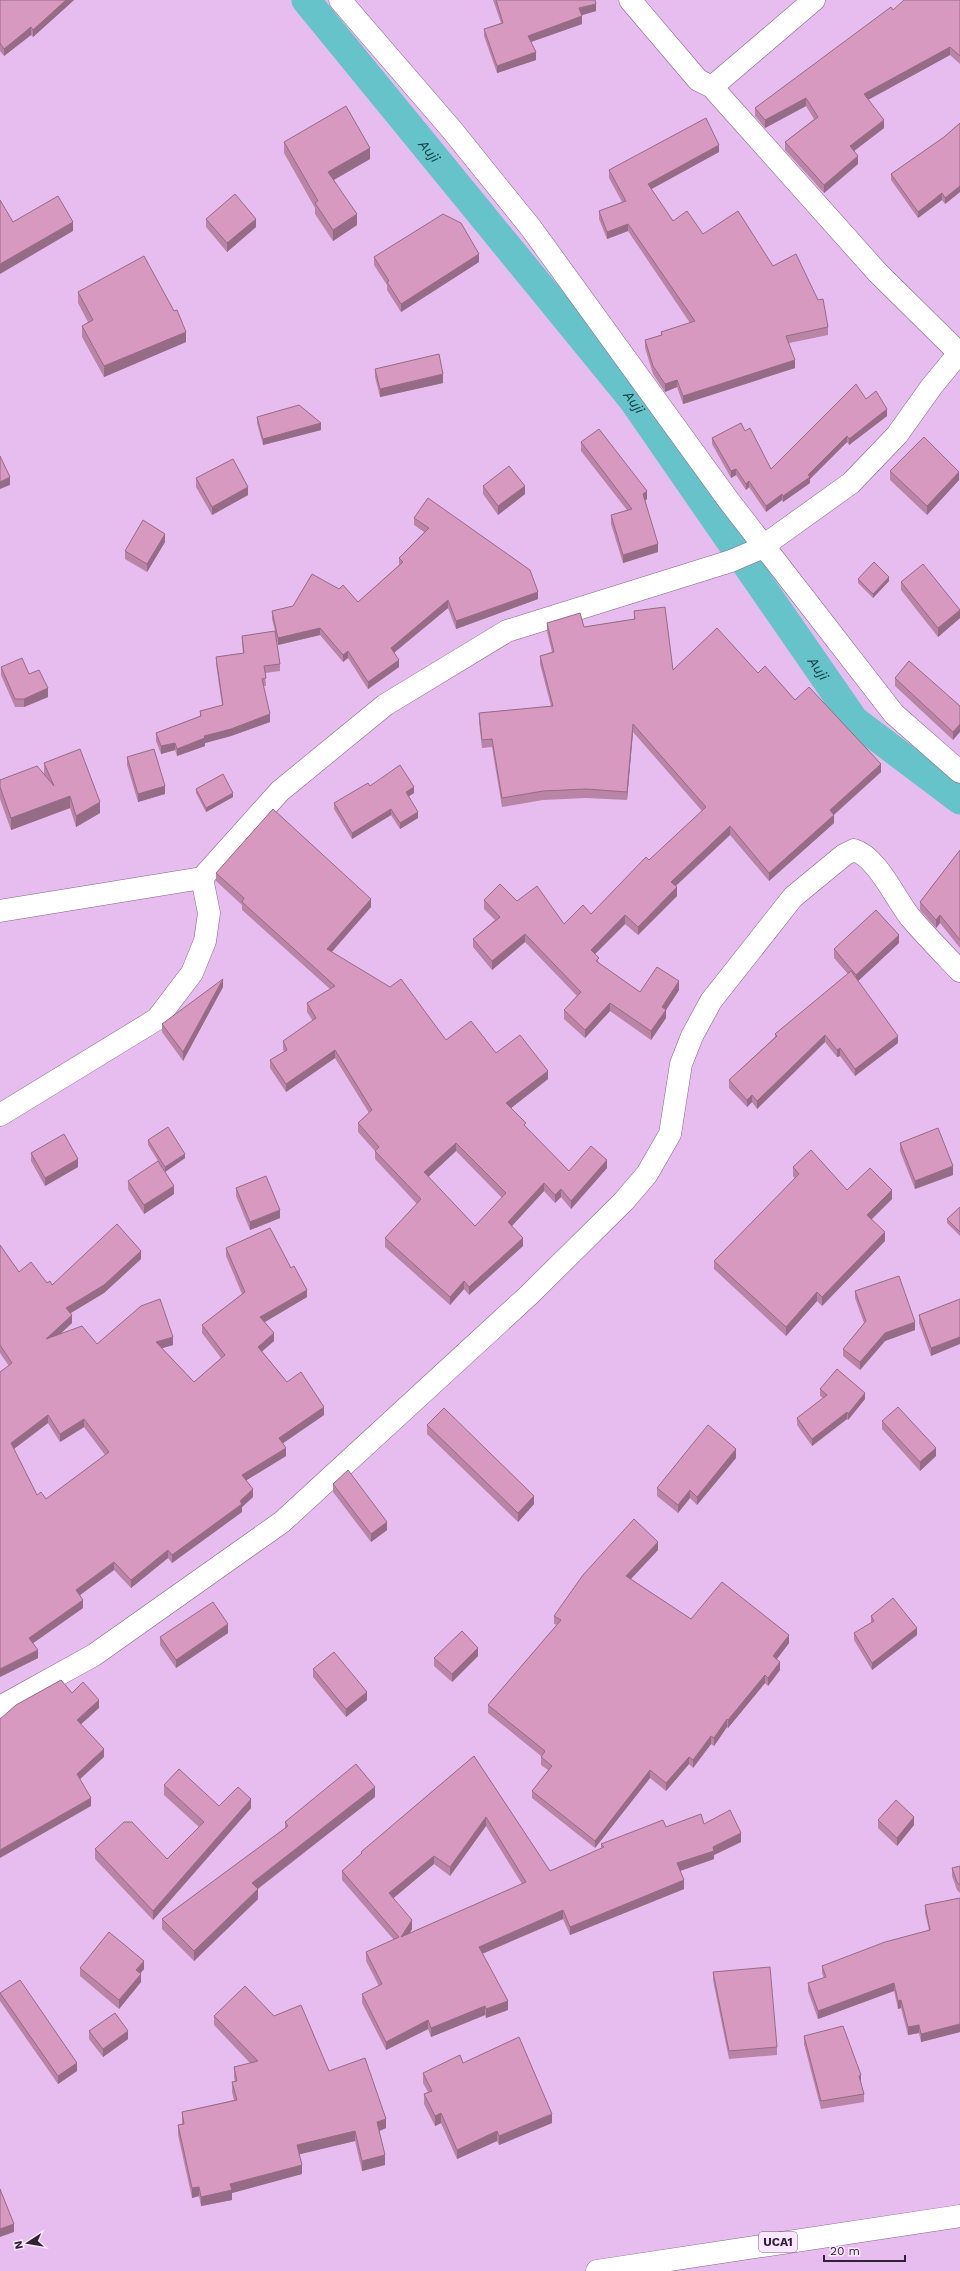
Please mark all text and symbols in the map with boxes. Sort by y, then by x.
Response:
water label: Auji [415,136,444,166]
water label: Auji [620,386,648,417]
water label: Auji [804,653,832,683]
north arrow [8,2223,48,2263]
road number: UCA1 [759,2232,797,2252]
scale bar [824,2237,905,2263]
text: N [12,2240,26,2250]
text: 20 m [830,2244,860,2258]

